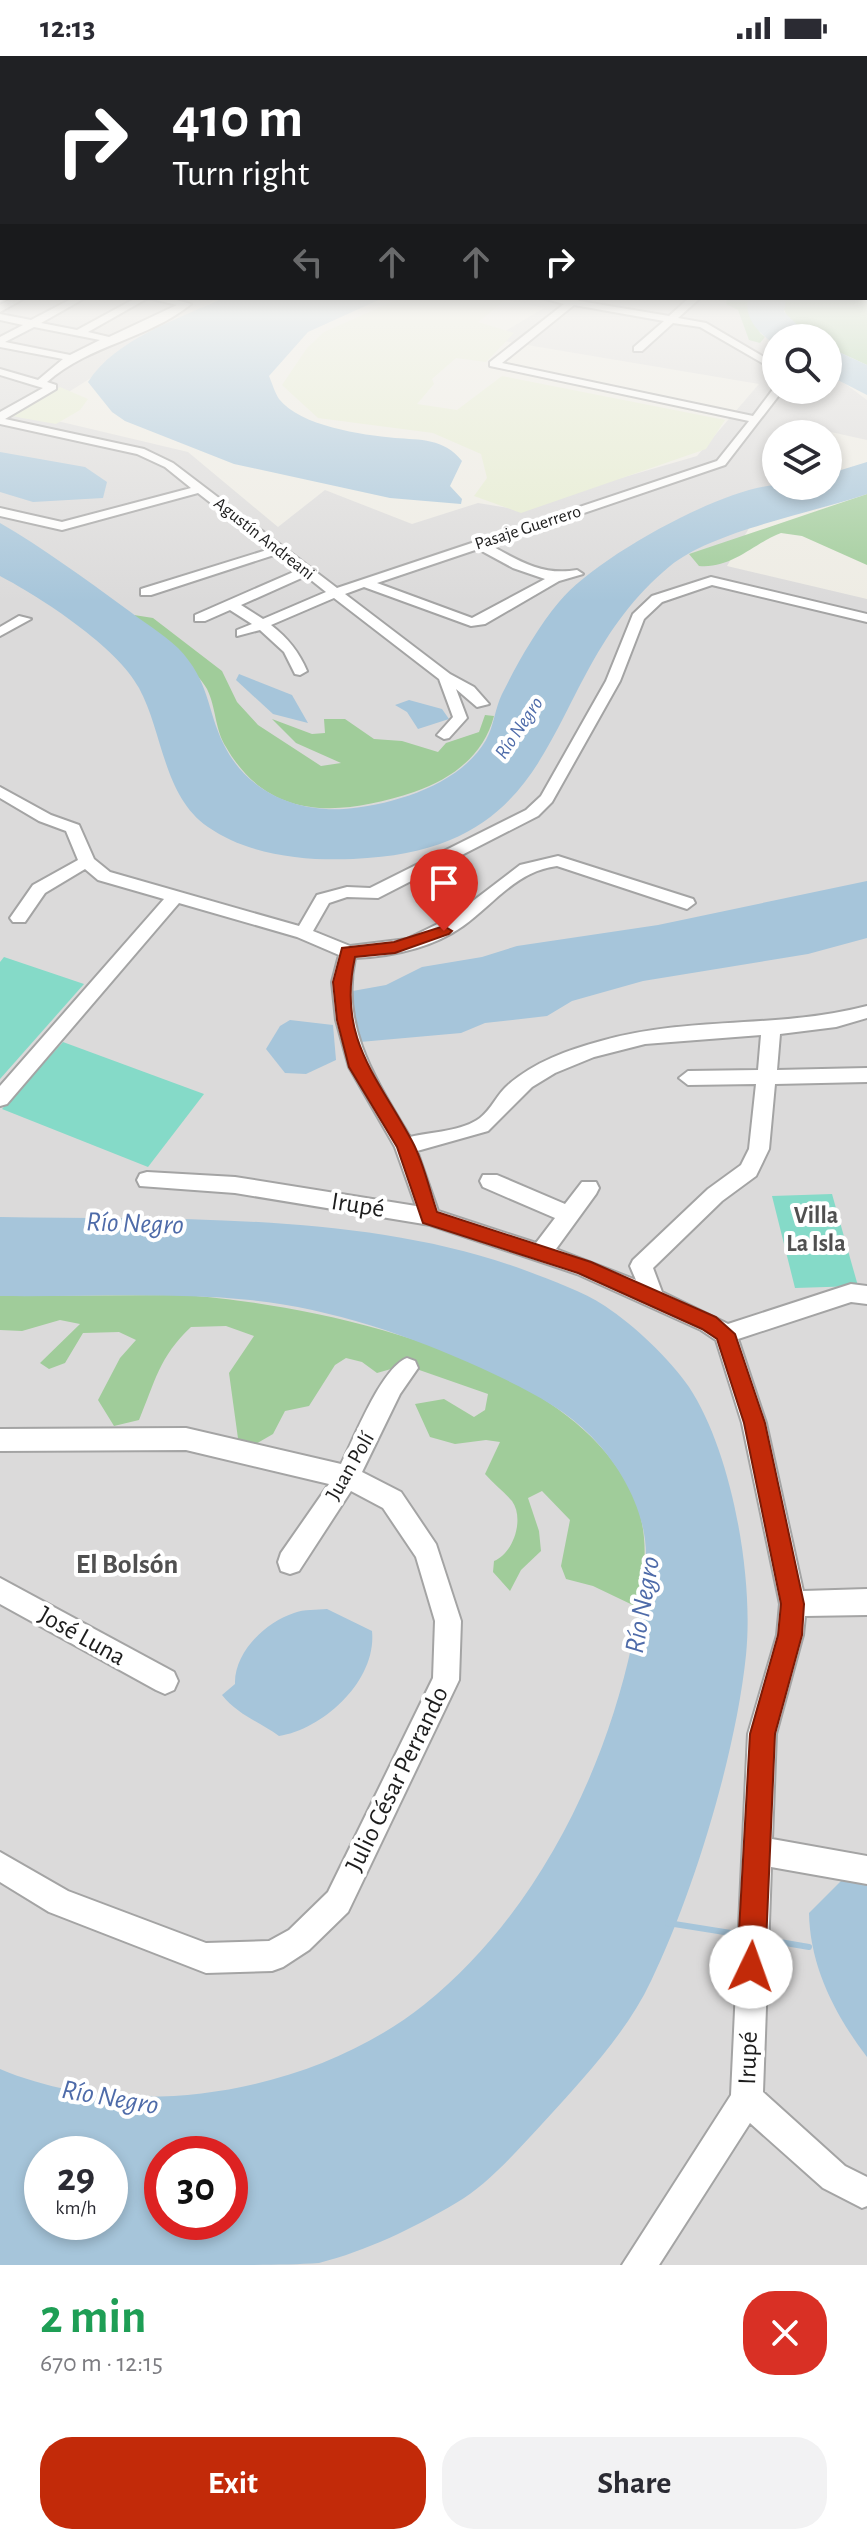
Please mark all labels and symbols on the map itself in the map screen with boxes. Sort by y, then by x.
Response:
street label: Agustín Andreani [210,494,318,584]
street label: Pasaje Guerrero [473,502,584,554]
water label: Río Negro [491,693,547,763]
pin [410,849,478,931]
street label: Irupé [329,1188,387,1222]
district label: Villa La Isla [786,1204,846,1256]
water label: Río Negro [86,1208,184,1240]
street label: Juan Polí [322,1428,379,1504]
district label: El Bolsón [76,1551,178,1579]
water label: Río Negro [621,1554,665,1656]
street label: José Luna [34,1601,130,1671]
street label: Julio César Perrando [341,1682,453,1876]
position arrow [709,1925,793,2009]
street label: Irupé [734,2031,762,2085]
water label: Río Negro [59,2076,161,2120]
speed limit sign: 30 [144,2136,248,2240]

